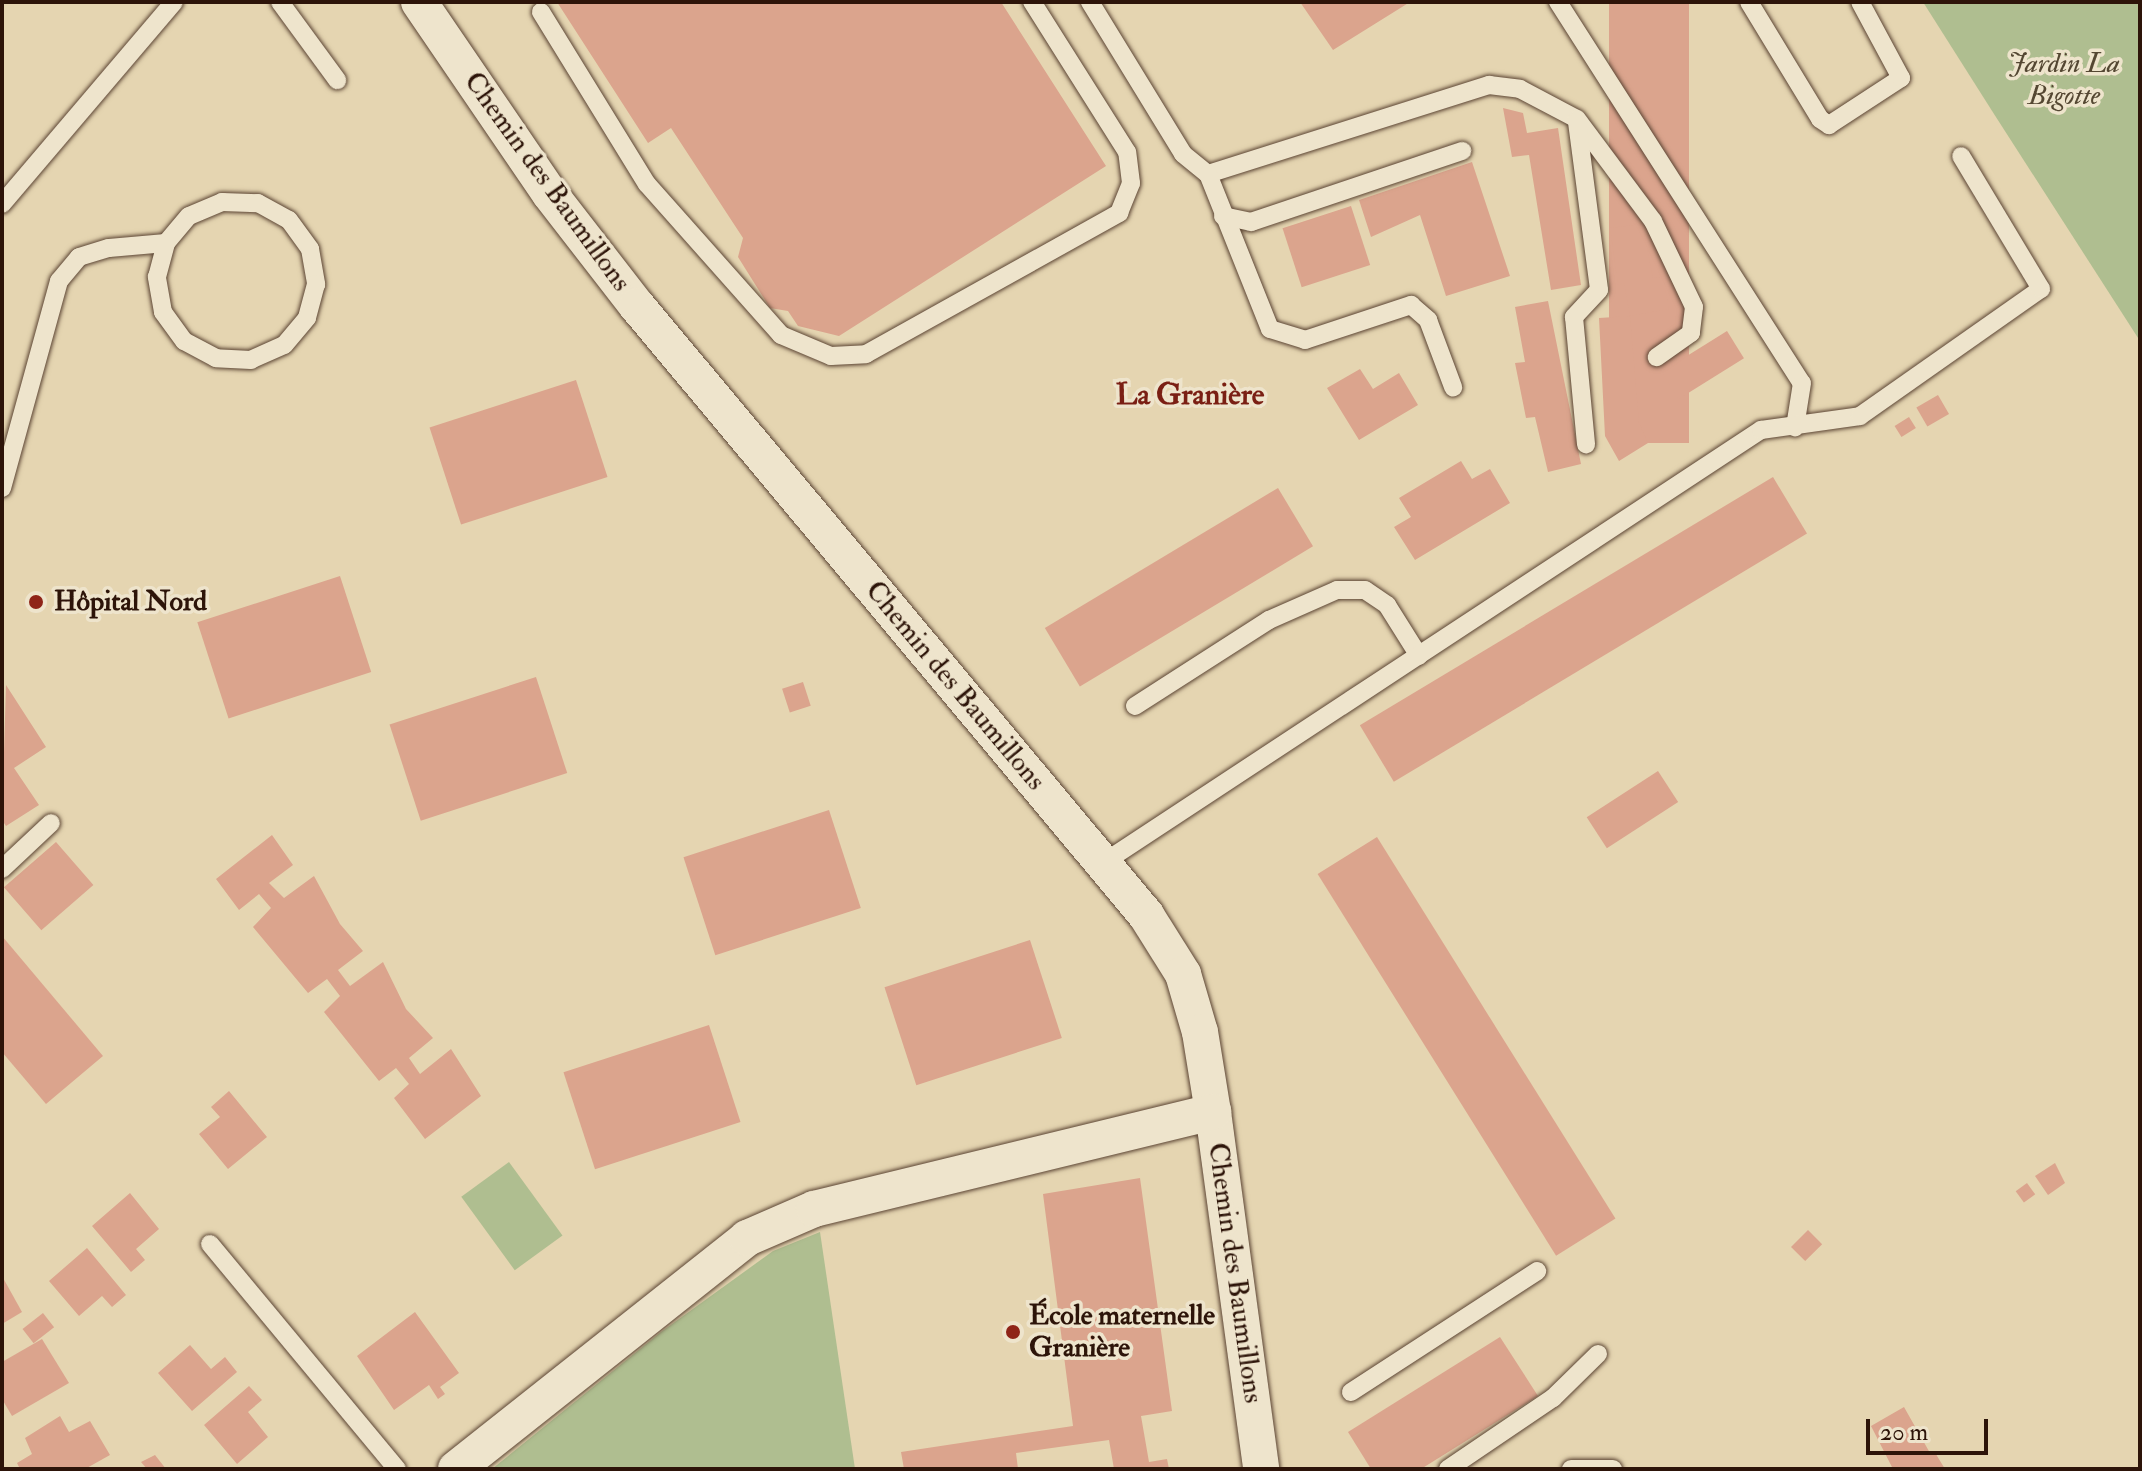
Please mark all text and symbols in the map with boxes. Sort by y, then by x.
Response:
park label: Jardin La Bigotte [2008,47,2120,113]
street label: Chemin des Baumillons [456,66,638,298]
district label: La Granière [1116,377,1264,413]
street label: Chemin des Baumillons [858,575,1052,797]
place label: Hôpital Nord [54,585,207,619]
marker: Hôpital Nord [25,591,47,613]
street label: Chemin des Baumillons [1200,1141,1270,1405]
place label: École maternelle Granière [1029,1299,1215,1365]
marker: École maternelle Granière [1004,1323,1022,1341]
scale bar [1870,1403,1992,1453]
text: 20 m [1880,1417,1928,1448]

